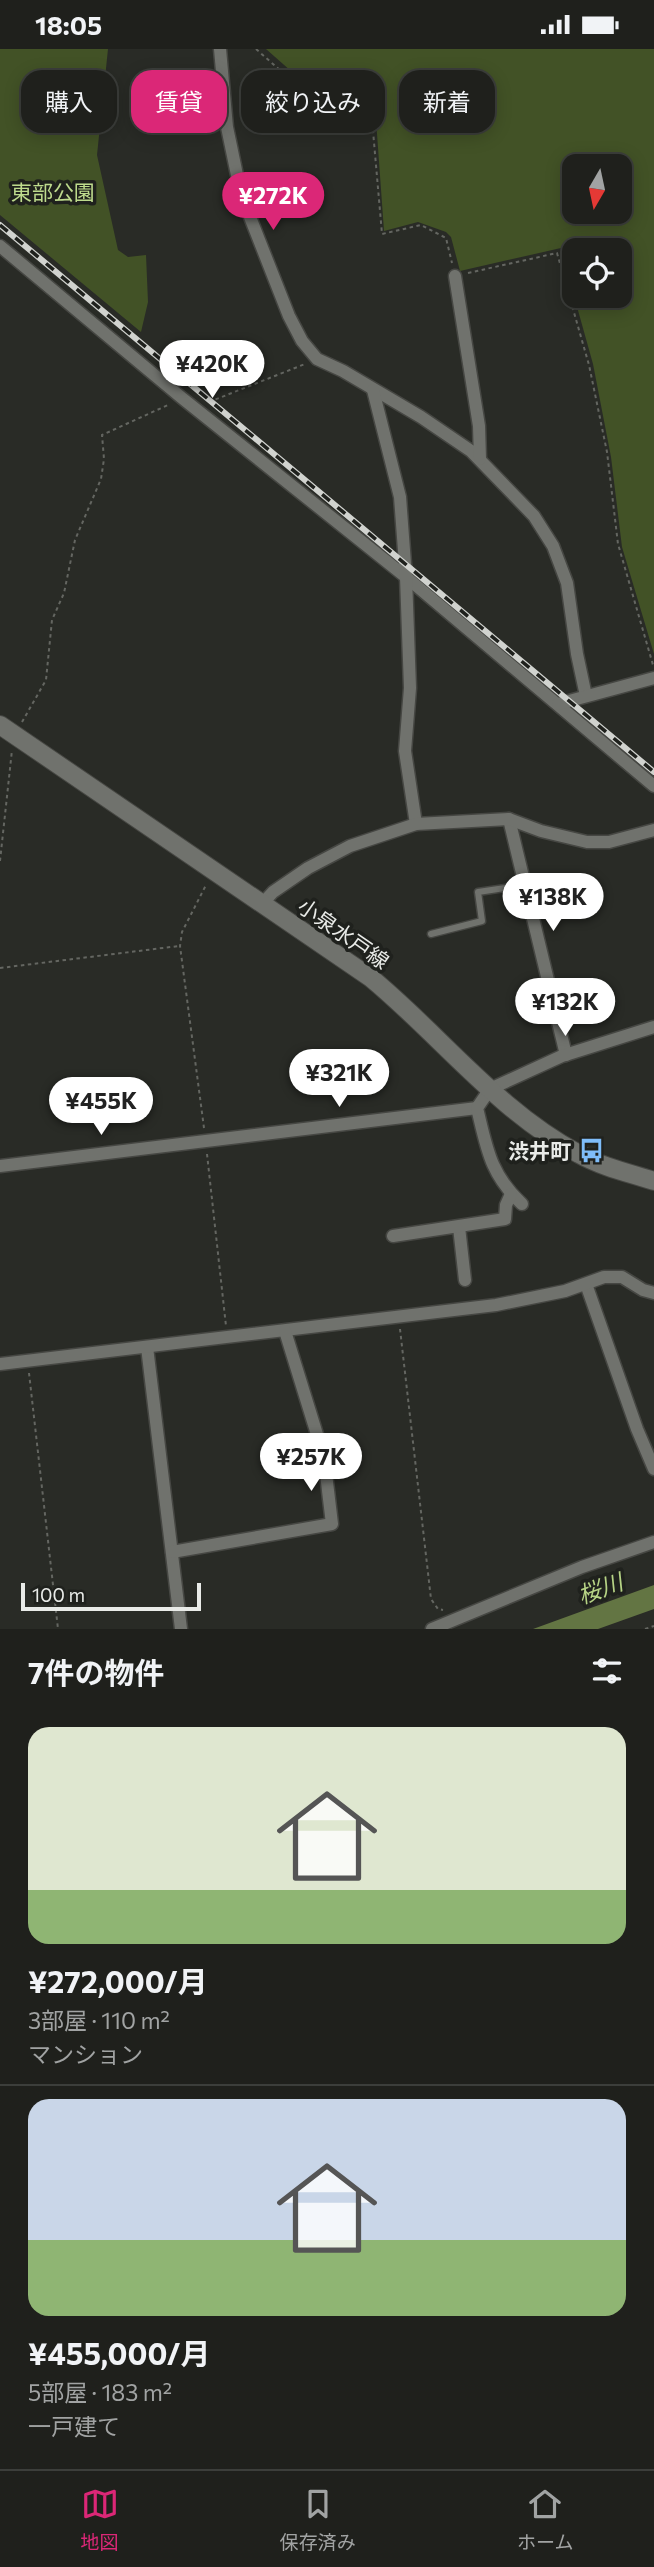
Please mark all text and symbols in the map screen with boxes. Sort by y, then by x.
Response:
text: 18:05 [35,9,102,40]
chip: 購入 [21,70,117,133]
chip: 賃貸 [131,70,227,133]
chip: 絞り込み [241,70,385,133]
chip: 新着 [399,70,495,133]
north arrow [562,154,632,224]
map controls [562,154,632,308]
pin: ¥272K [224,173,322,232]
park label: 東部公園 [11,179,95,204]
text: ¥272K [238,181,308,209]
button: locate [562,238,632,308]
pin: ¥420K [163,341,261,400]
text: ¥420K [175,349,249,377]
pin: ¥138K [504,873,602,933]
text: ¥138K [519,882,587,910]
street label: 小泉水戸線 [294,893,394,973]
pin: ¥132K [516,979,614,1038]
text: ¥132K [531,987,599,1015]
pin: ¥321K [290,1049,388,1109]
text: ¥321K [305,1058,373,1086]
pin: ¥455K [52,1077,150,1137]
text: ¥455K [65,1086,137,1114]
bus stop icon: 渋井町 [577,1136,605,1164]
place label: 渋井町 [508,1138,571,1163]
pin: ¥257K [262,1433,360,1493]
text: ¥257K [276,1442,346,1470]
water label: 桜川 [574,1566,629,1609]
scale bar [21,1580,201,1612]
text: 100 m [32,1583,85,1606]
icon: filters [588,1652,626,1690]
text: 7件の物件 [28,1653,165,1690]
icon: home [264,1773,390,1899]
text: ¥272,000/月 [28,1962,208,1999]
text: 3部屋 · 110 m² [28,2006,170,2034]
text: マンション [28,2040,143,2068]
icon: home [264,2145,390,2271]
text: ¥455,000/月 [28,2334,210,2371]
text: 5部屋 · 183 m² [28,2378,172,2406]
text: 一戸建て [28,2412,120,2440]
tab: 地図 [81,2485,119,2554]
tab: 保存済み [280,2485,356,2554]
tab: ホーム [517,2485,573,2554]

